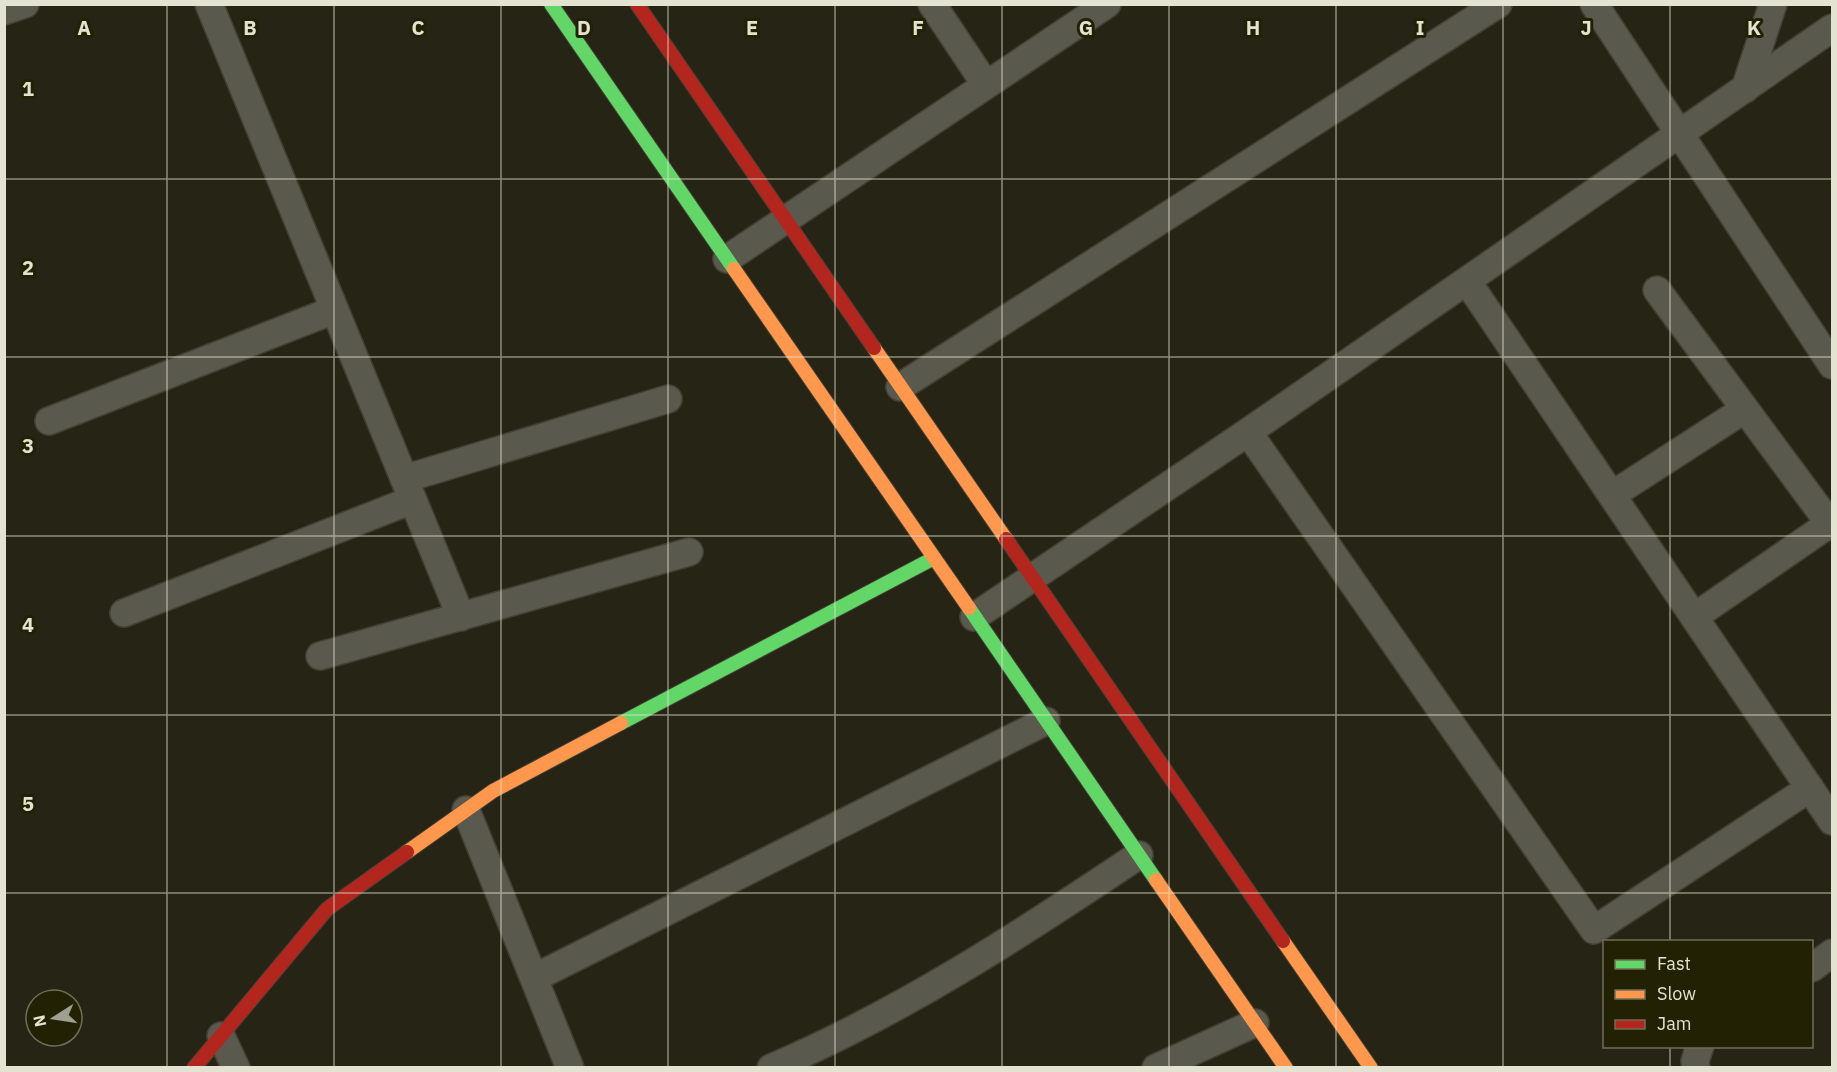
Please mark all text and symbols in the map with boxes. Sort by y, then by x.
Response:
text: A [77,14,91,41]
text: B [243,14,257,41]
text: C [411,14,425,41]
text: D [577,14,591,41]
text: E [746,14,758,41]
text: F [912,14,924,41]
text: G [1079,14,1093,41]
text: H [1246,14,1260,41]
text: I [1416,14,1424,41]
text: J [1580,14,1592,41]
text: K [1747,14,1761,41]
text: 1 [22,75,34,102]
text: 2 [22,254,34,281]
text: 3 [22,432,34,459]
text: 4 [22,611,34,638]
text: 5 [22,790,34,817]
legend [1603,940,1813,1048]
text: Fast [1657,952,1691,975]
text: Slow [1657,982,1696,1005]
north arrow [24,988,84,1048]
text: Jam [1657,1012,1692,1035]
text: N [28,1013,50,1029]

